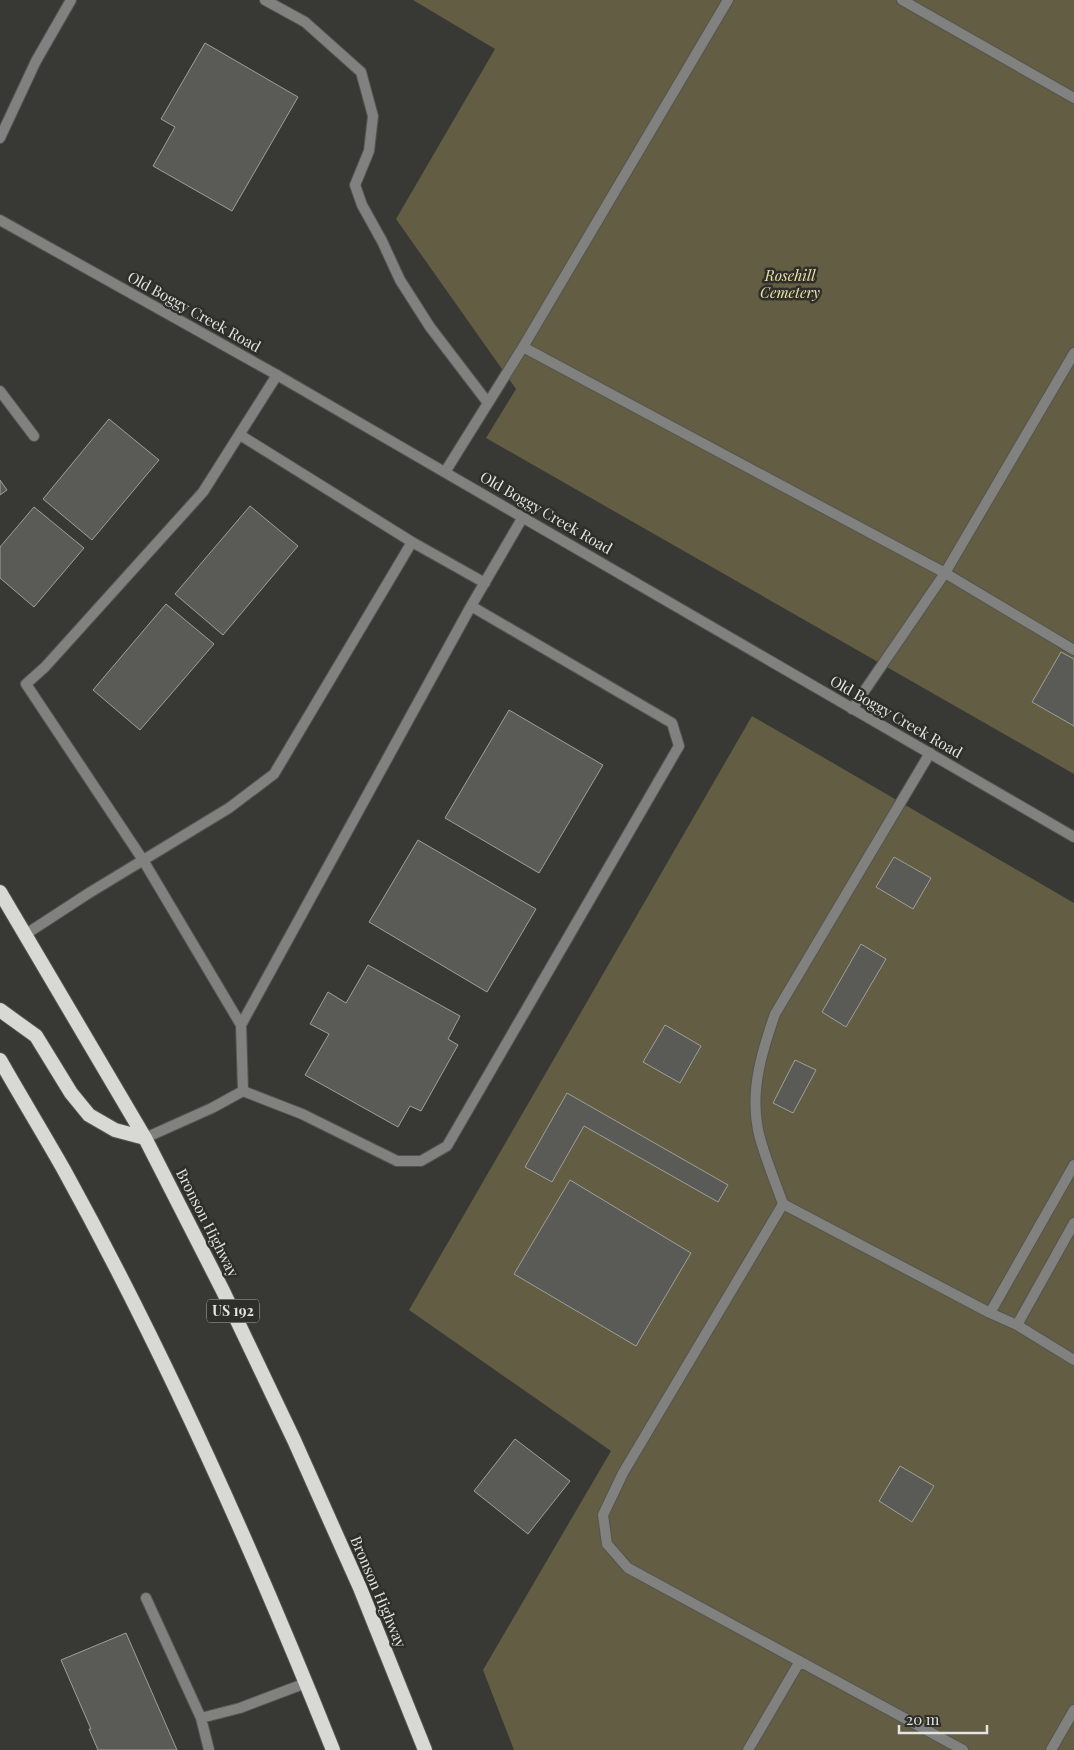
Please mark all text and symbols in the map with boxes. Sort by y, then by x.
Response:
park label: Rosehill Cemetery [760,265,820,302]
street label: Old Boggy Creek Road [124,266,265,356]
street label: Old Boggy Creek Road [477,466,616,558]
street label: Old Boggy Creek Road [827,670,966,762]
street label: Bronson Highway [172,1165,244,1281]
road number: US 192 [207,1300,259,1322]
street label: Bronson Highway [346,1533,412,1651]
scale bar [899,1702,986,1734]
text: 20 m [906,1709,940,1729]

